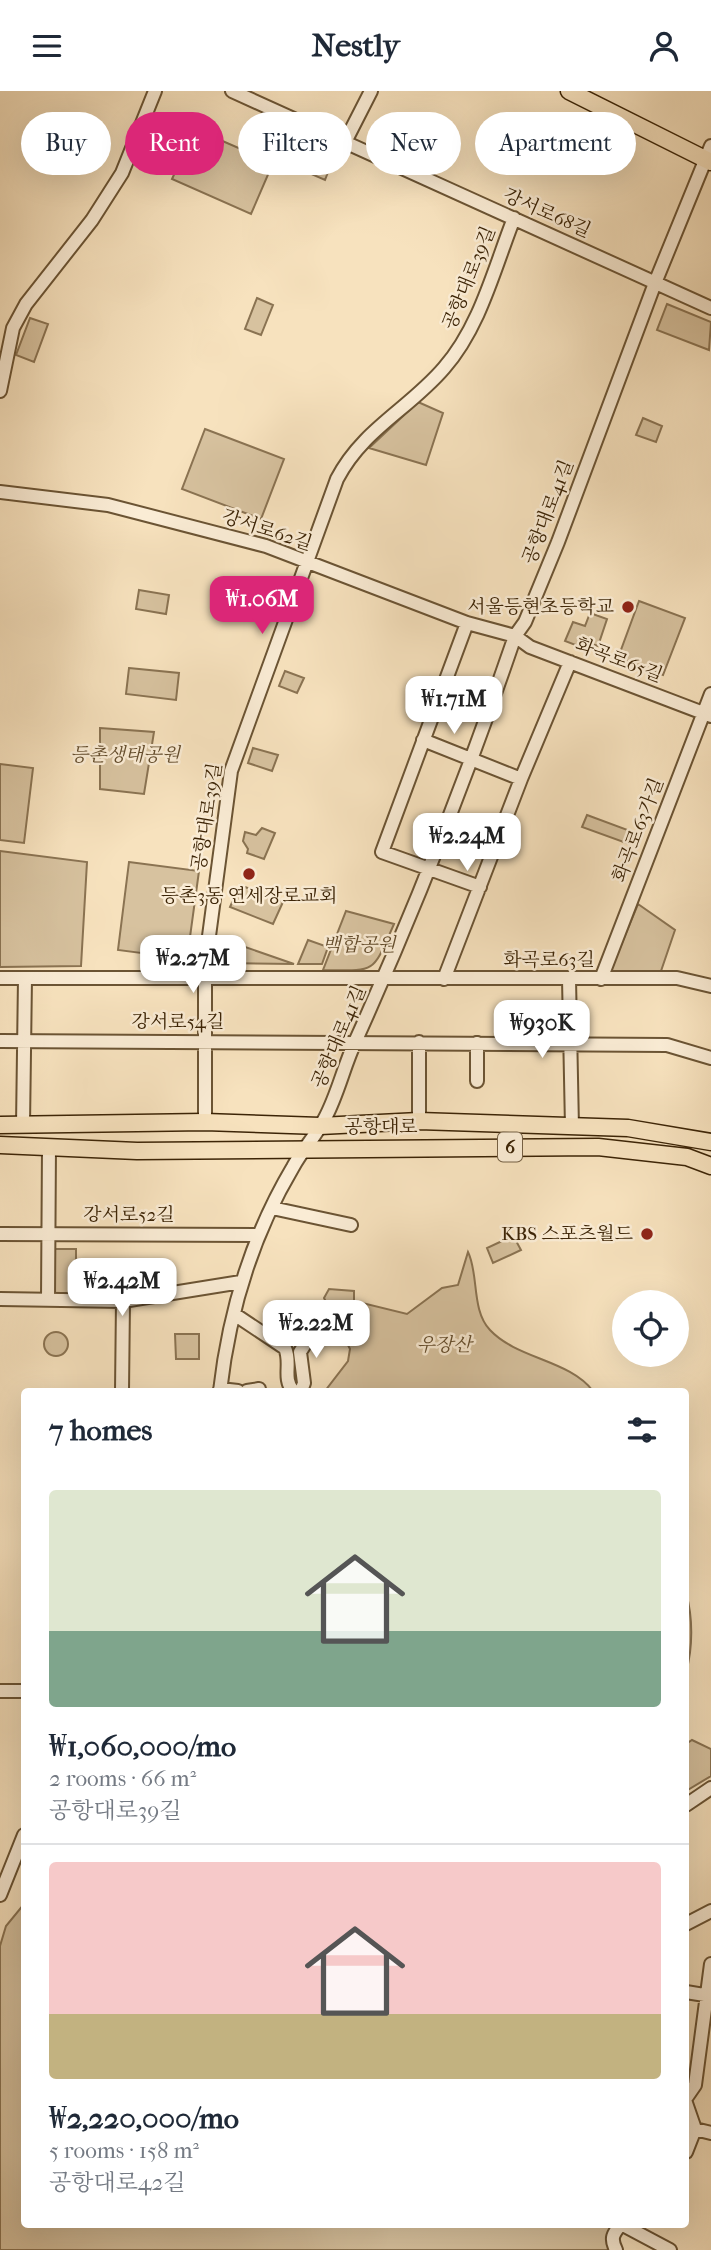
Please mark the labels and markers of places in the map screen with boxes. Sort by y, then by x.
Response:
pin: ₩1.06M [205,577,319,636]
place label: 서울등현초등학교 [467,596,614,618]
marker: 서울등현초등학교 [620,599,636,615]
pin: ₩1.71M [397,677,511,736]
pin: ₩2.24M [410,813,524,873]
marker: 등촌3동 연세장로교회 [241,866,257,882]
place label: 등촌3동 연세장로교회 [160,885,338,907]
pin: ₩2.27M [136,935,250,995]
pin: ₩930K [493,1000,591,1060]
place label: KBS 스포츠월드 [501,1223,633,1245]
marker: KBS 스포츠월드 [639,1226,655,1242]
pin: ₩2.42M [65,1259,179,1318]
pin: ₩2.22M [259,1301,373,1360]

